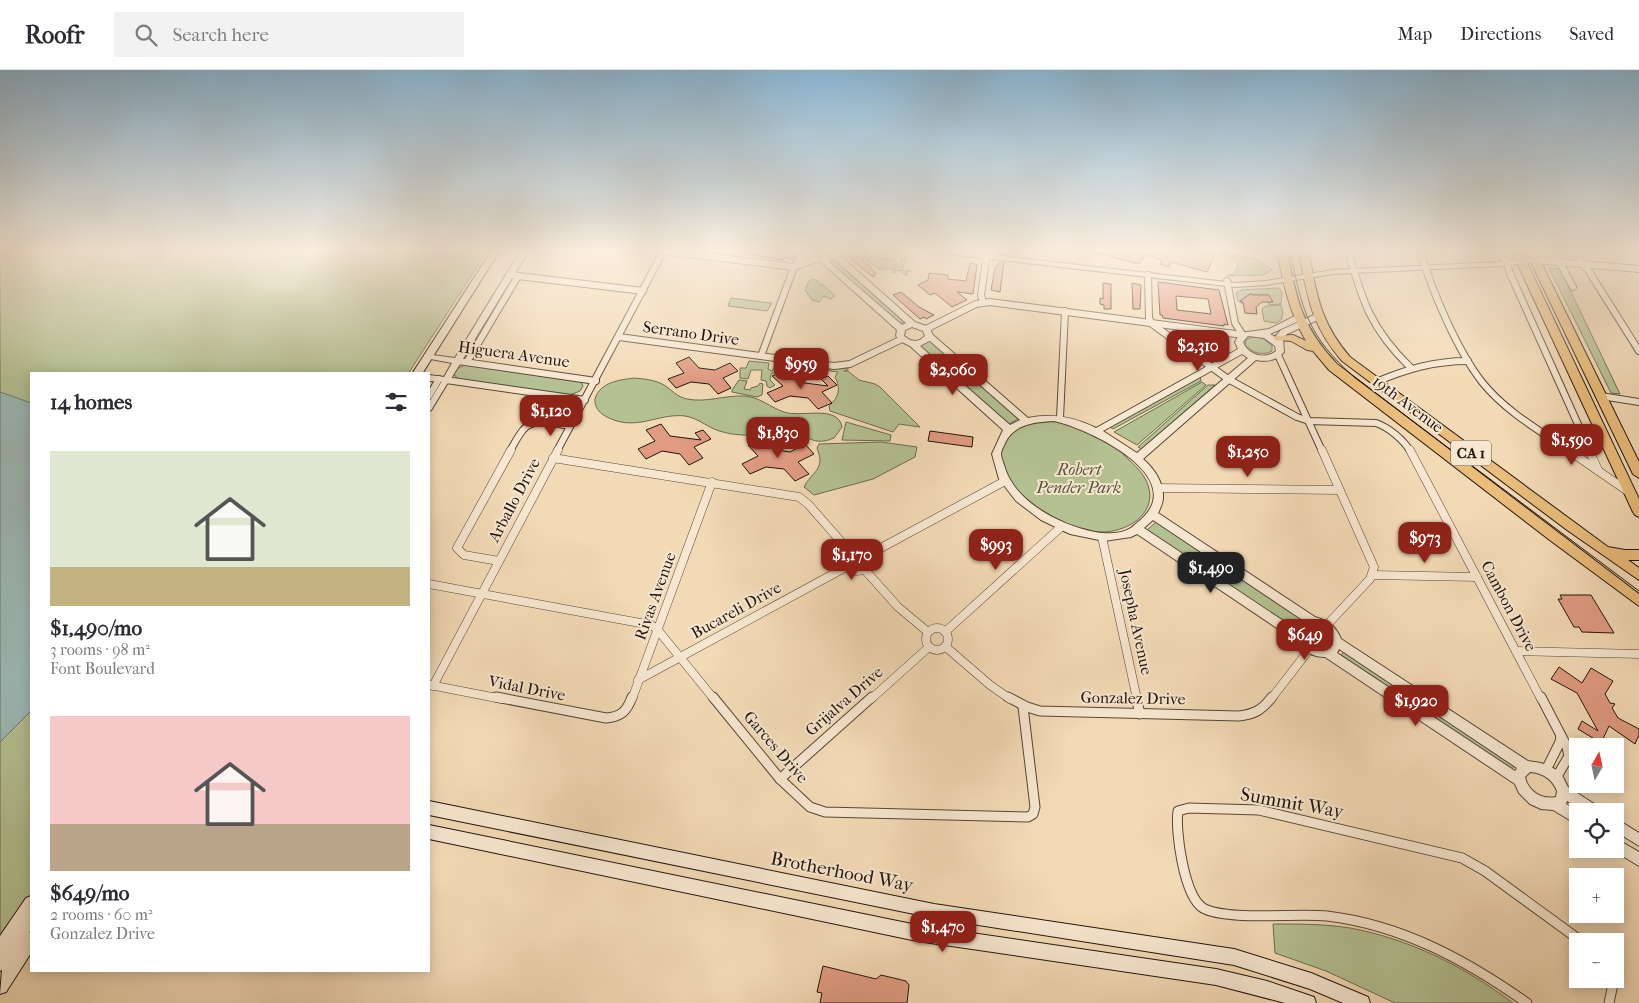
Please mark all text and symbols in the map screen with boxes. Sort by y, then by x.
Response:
search box [114,12,464,57]
text: Roofr [25,21,84,49]
icon: search [132,21,160,49]
text: Search here [172,24,269,46]
text: Map [1398,24,1432,45]
text: Directions [1460,24,1541,45]
text: Saved [1569,24,1614,45]
street label: Serrano Drive [642,317,740,349]
pin: $2,310 [1157,330,1239,372]
text: $2,310 [1177,336,1219,355]
street label: Higuera Avenue [457,337,571,371]
pin: $959 [771,348,831,390]
text: $959 [785,354,817,373]
pin: $2,060 [912,354,994,396]
text: $2,060 [930,360,976,379]
street label: 19th Avenue [1369,371,1447,437]
icon: filters [382,388,410,416]
text: 14 homes [50,390,132,414]
pin: $1,120 [510,394,592,437]
text: $1,120 [531,401,571,420]
pin: $1,830 [737,416,819,459]
text: $1,830 [757,423,799,442]
pin: $1,590 [1531,424,1613,466]
text: $1,590 [1551,430,1593,449]
pin: $1,250 [1207,436,1289,478]
road number: CA 1 [1451,440,1491,466]
text: $1,250 [1227,442,1269,461]
street label: Arballo Drive [483,455,544,546]
park label: Robert Pender Park [1035,460,1122,497]
icon: home [185,484,275,574]
pin: $973 [1395,522,1455,564]
pin: $993 [966,528,1026,571]
text: $973 [1409,528,1441,547]
text: $993 [980,535,1012,554]
pin: $1,170 [811,538,893,581]
text: $1,170 [832,545,872,564]
street label: Rivas Avenue [630,549,680,643]
pin: $1,490 [1170,552,1252,594]
text: $1,490 [1189,558,1233,577]
street label: Cambon Drive [1477,558,1541,655]
street label: Josepha Avenue [1115,565,1156,677]
street label: Bucareli Drive [688,577,784,643]
text: $1,490/mo [50,616,142,640]
pin: $649 [1275,618,1335,661]
text: $649 [1287,625,1323,644]
text: 3 rooms · 98 m² [50,640,150,659]
text: Font Boulevard [50,659,155,678]
street label: Grijalva Drive [801,662,887,740]
street label: Vidal Drive [486,671,567,705]
pin: $1,920 [1375,684,1457,727]
street label: Gonzalez Drive [1080,688,1186,708]
text: $1,920 [1395,691,1437,710]
street label: Garces Drive [740,707,812,787]
north arrow [1569,738,1624,792]
map controls [1569,738,1624,988]
icon: home [185,749,275,839]
street label: Summit Way [1239,783,1346,823]
button: locate [1569,803,1624,858]
street label: Brotherhood Way [769,847,916,897]
button: + [1569,868,1624,923]
text: $649/mo [50,881,129,905]
text: 2 rooms · 60 m² [50,905,153,924]
pin: $1,470 [902,910,984,953]
text: $1,470 [921,917,965,936]
text: Gonzalez Drive [50,924,155,943]
button: − [1569,933,1624,988]

